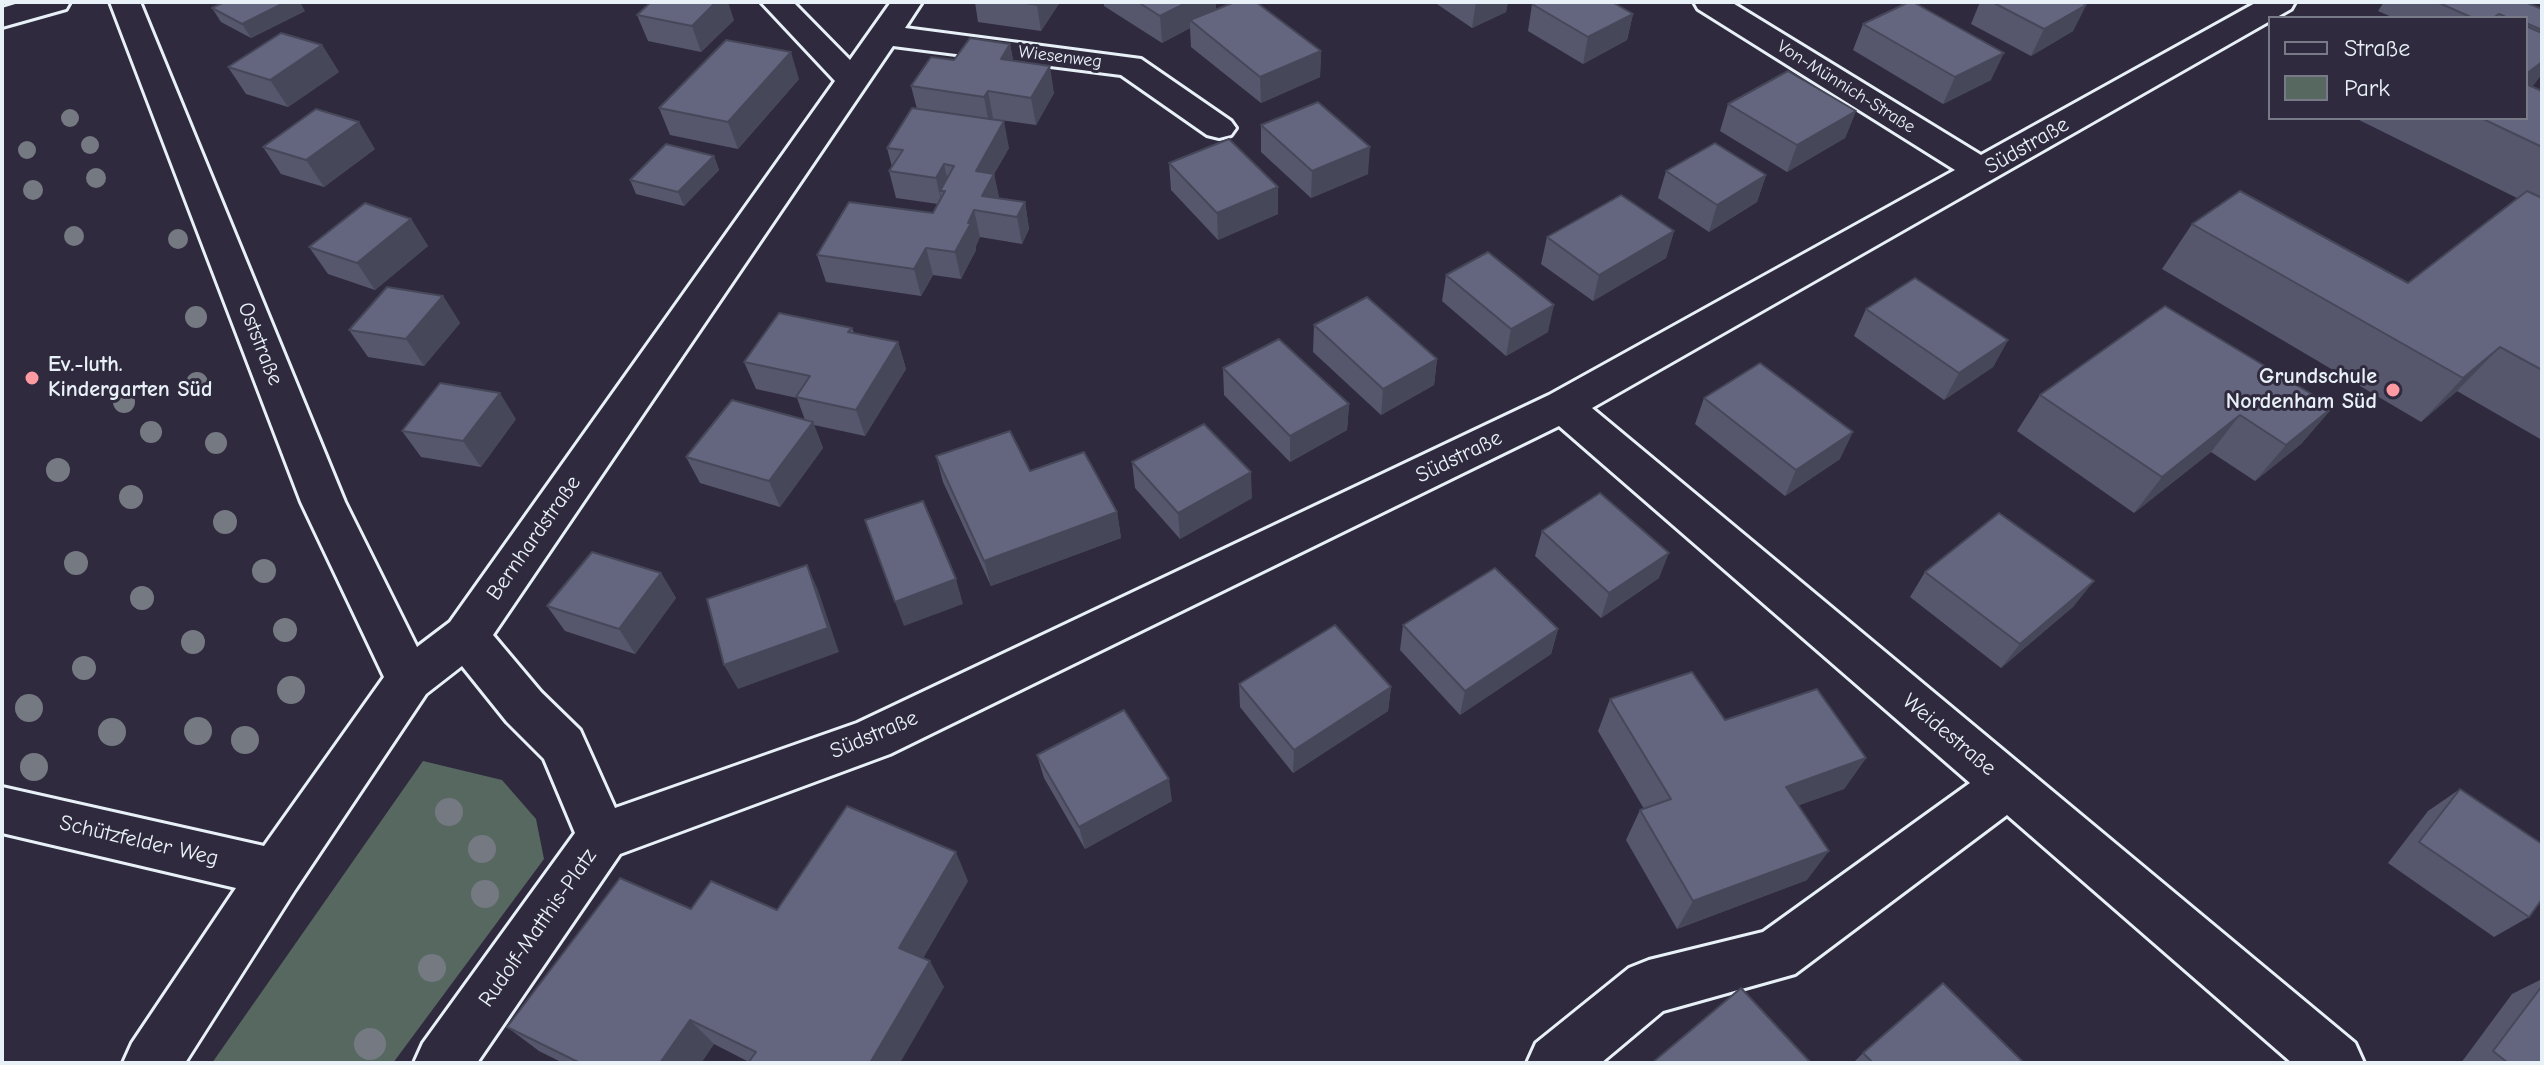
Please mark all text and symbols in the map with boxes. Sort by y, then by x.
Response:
legend [2268,16,2528,120]
text: Straße [2344,34,2410,62]
street label: Von-Münnich-Straße [1773,36,1919,138]
street label: Wiesenweg [1017,41,1103,73]
text: Park [2344,74,2390,102]
street label: Südstraße [1980,111,2074,181]
street label: Oststraße [231,299,289,389]
place label: Ev.-luth. Kindergarten Süd [48,352,212,404]
place label: Grundschule Nordenham Süd [2226,364,2377,416]
marker: Ev.-luth. Kindergarten Süd [23,369,41,387]
marker: Grundschule Nordenham Süd [2384,381,2402,399]
street label: Südstraße [1412,425,1506,489]
street label: Bernhardstraße [481,471,587,605]
street label: Weidestraße [1897,688,2001,782]
street label: Südstraße [826,705,922,765]
street label: Schützfelder Weg [57,810,221,872]
street label: Rudolf-Matthis-Platz [473,844,603,1012]

